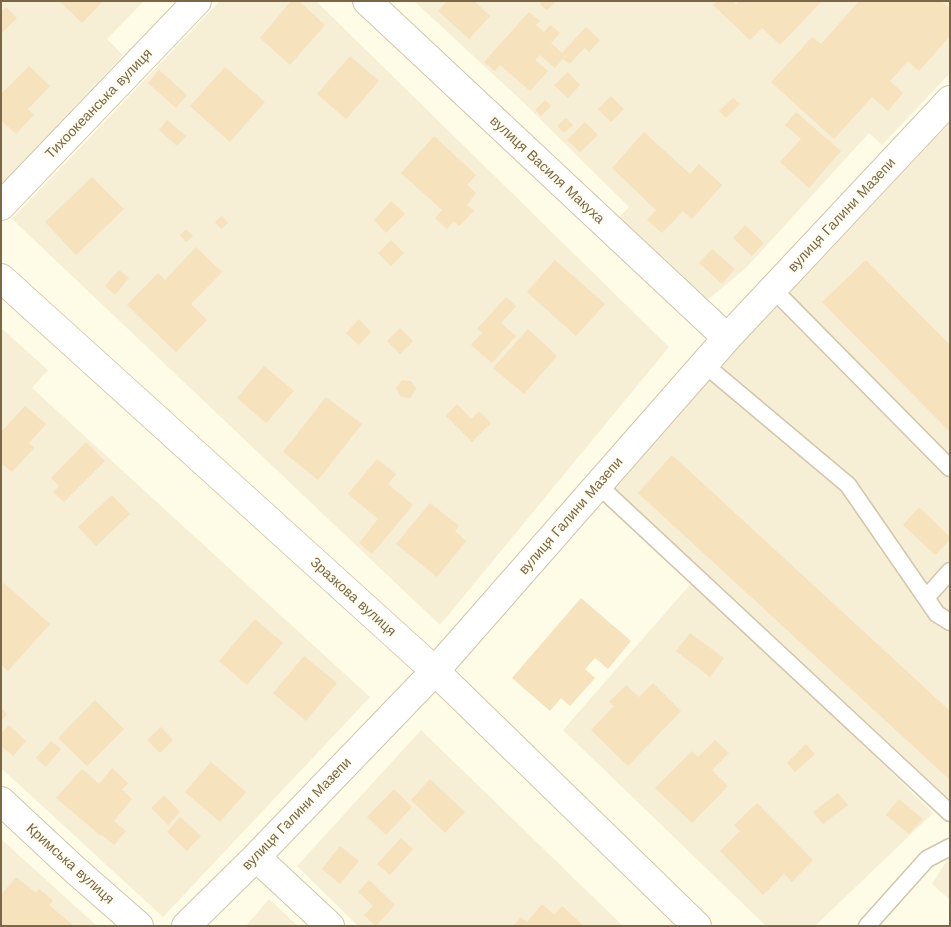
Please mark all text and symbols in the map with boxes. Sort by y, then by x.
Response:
street label: Тихоокеанська вулиця [42,45,156,163]
street label: вулиця Василя Макуха [486,113,608,227]
street label: вулиця Галини Мазепи [785,154,899,276]
street label: вулиця Галини Мазепи [515,454,627,578]
street label: Зразкова вулиця [307,554,399,640]
street label: вулиця Галини Мазепи [239,754,355,874]
street label: Кримська вулиця [23,820,117,908]

